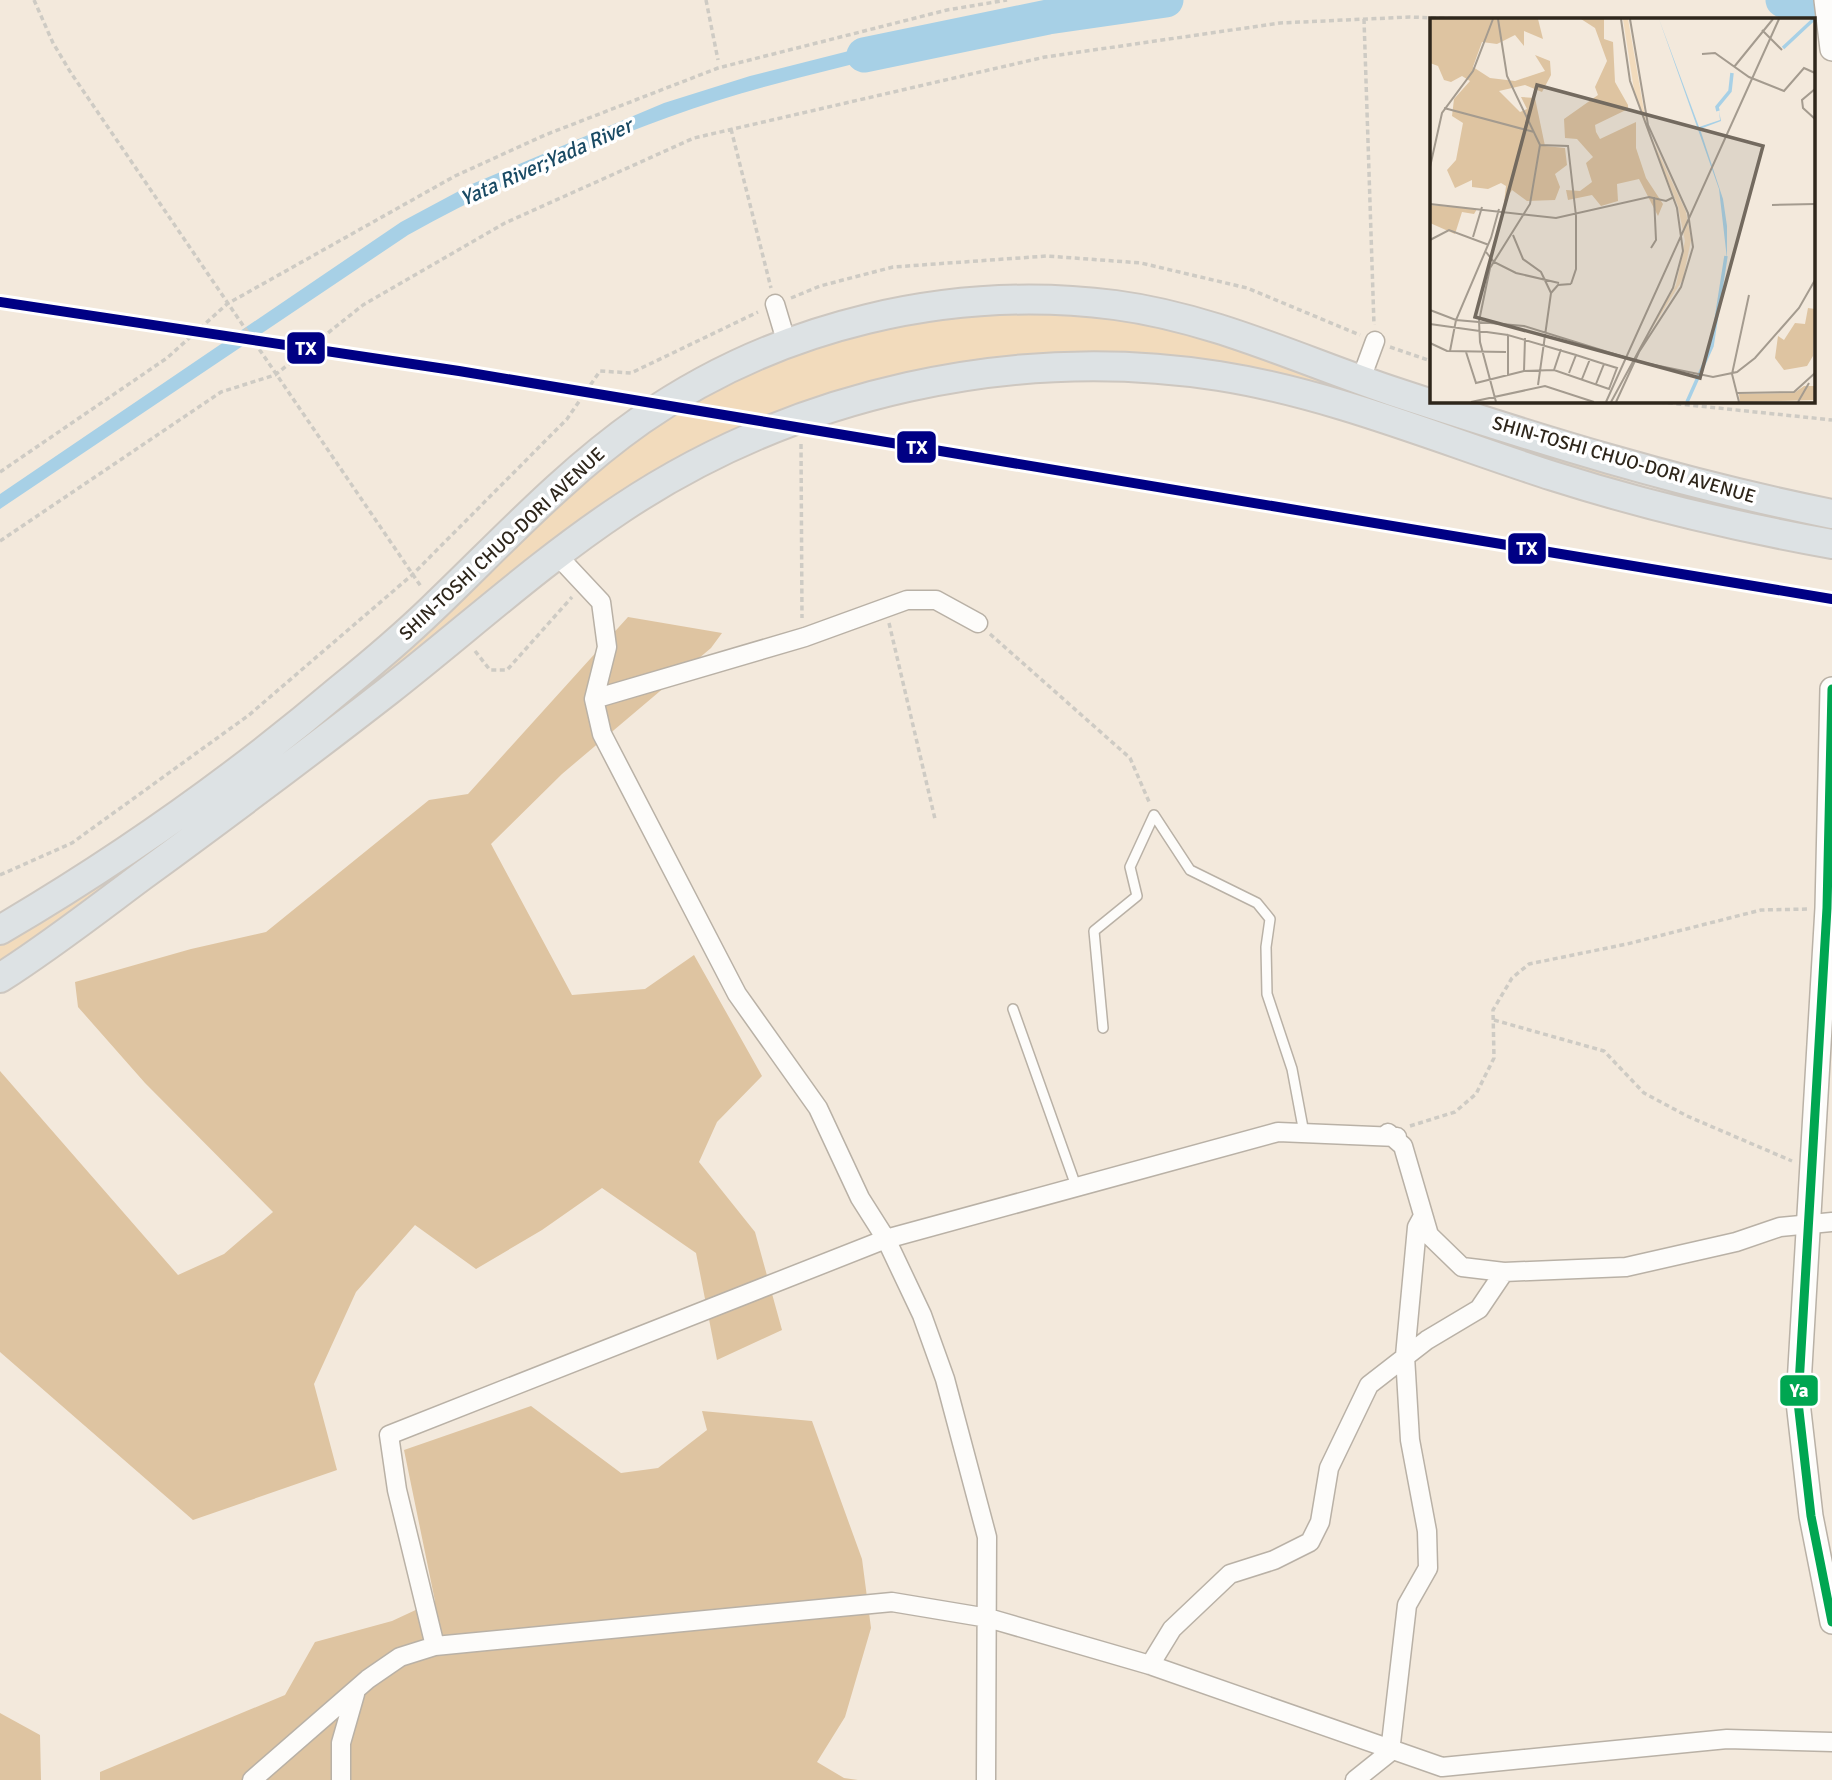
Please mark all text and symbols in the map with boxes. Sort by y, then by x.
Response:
inset map [1430,18,1814,402]
water label: Yata River;Yada River [456,111,639,212]
line badge: TX [286,331,326,365]
text: TX [295,337,317,361]
street label: SHIN-TOSHI CHUO-DORI AVENUE [1490,411,1758,509]
line badge: TX [896,430,937,464]
text: TX [906,436,928,460]
street label: SHIN-TOSHI CHUO-DORI AVENUE [394,442,610,646]
line badge: TX [1507,532,1547,565]
text: TX [1516,537,1538,561]
line badge: Ya [1779,1374,1819,1407]
text: Ya [1788,1379,1809,1403]

